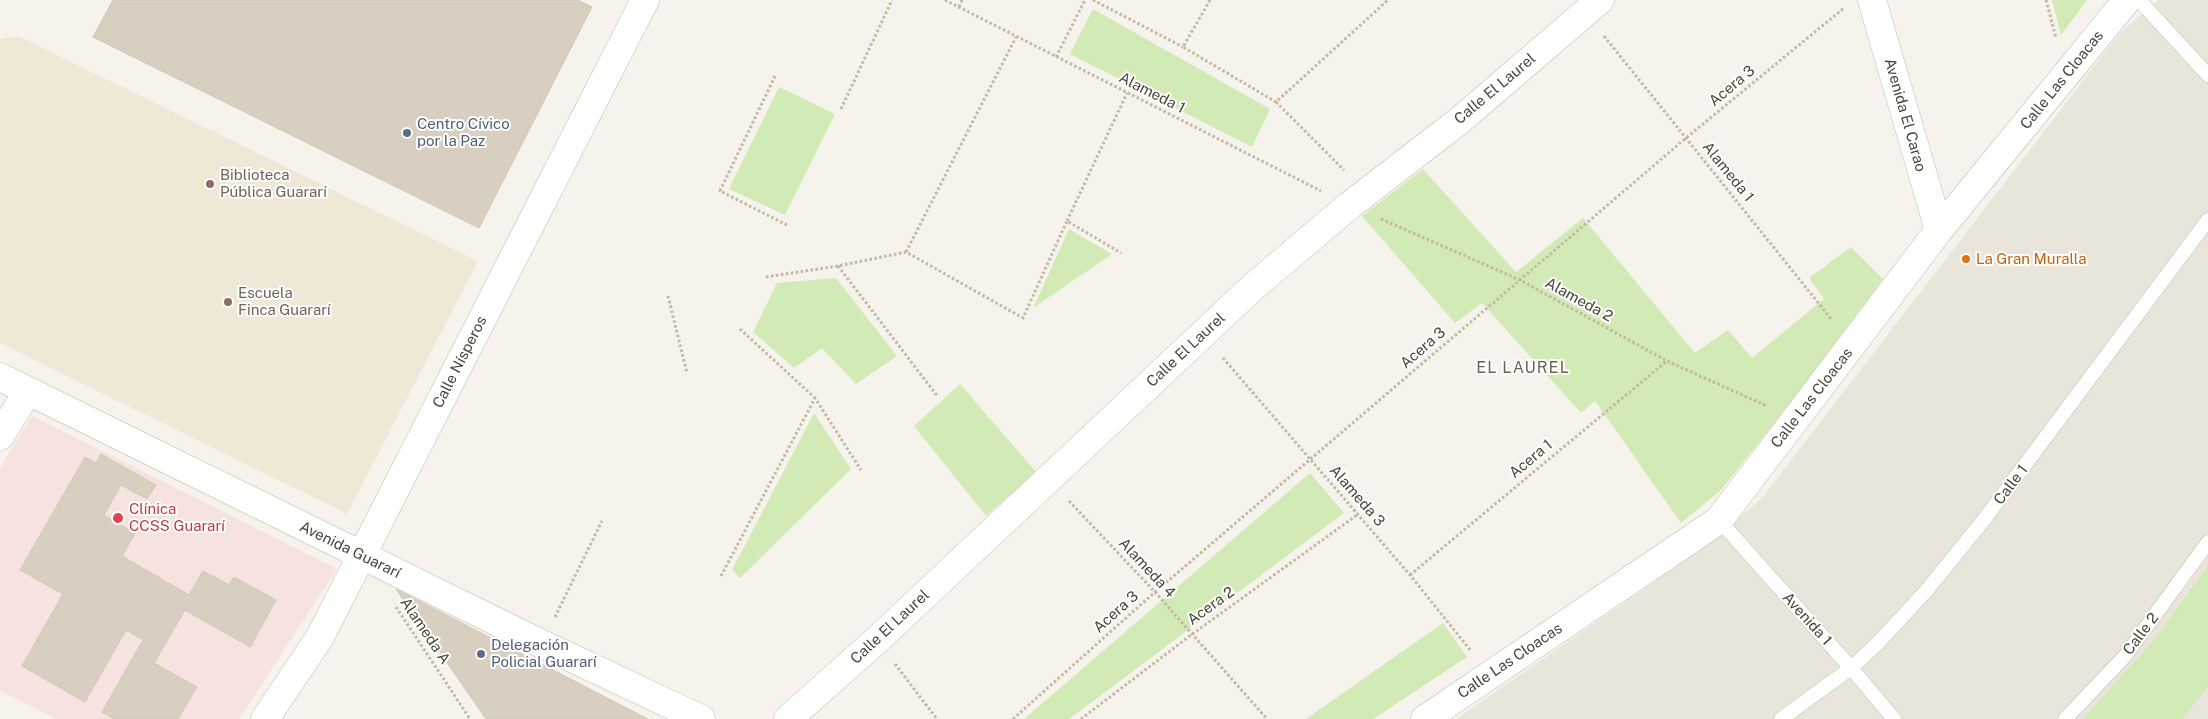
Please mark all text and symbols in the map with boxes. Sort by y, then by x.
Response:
street label: Calle Las Cloacas [2017,27,2107,133]
street label: Calle El Laurel [1451,50,1539,128]
street label: Avenida El Carao [1880,56,1930,174]
street label: Acera 3 [1706,62,1758,110]
street label: Alameda 1 [1116,69,1188,117]
place label: Centro Cívico por la Paz [417,115,510,150]
marker: Centro Cívico por la Paz [401,127,413,139]
street label: Alameda 1 [1698,138,1758,206]
place label: Biblioteca Pública Guararí [220,166,327,201]
marker: Biblioteca Pública Guararí [204,178,216,190]
place label: La Gran Muralla [1976,250,2087,268]
marker: La Gran Muralla [1960,253,1972,265]
street label: Alameda 2 [1542,274,1616,326]
place label: Escuela Finca Guararí [238,284,331,319]
marker: Escuela Finca Guararí [222,296,234,308]
street label: Calle El Laurel [1143,309,1229,391]
street label: Calle Nísperos [429,313,491,411]
street label: Acera 3 [1397,323,1449,373]
street label: Calle Las Cloacas [1767,344,1857,452]
district label: EL LAUREL [1475,358,1571,378]
street label: Acera 1 [1506,436,1556,482]
street label: Alameda 3 [1326,462,1388,530]
street label: Calle 1 [1990,462,2032,508]
place label: Clínica CCSS Guararí [129,500,225,535]
marker: Clínica CCSS Guararí [111,511,125,525]
street label: Avenida Guararí [296,518,404,582]
street label: Alameda 4 [1115,534,1179,602]
street label: Acera 2 [1184,583,1238,629]
street label: Calle El Laurel [847,586,933,668]
street label: Acera 3 [1090,587,1142,637]
street label: Avenida 1 [1779,589,1835,649]
street label: Alameda A [396,594,454,668]
street label: Calle 2 [2119,609,2163,659]
street label: Calle Las Cloacas [1454,619,1566,703]
place label: Delegación Policial Guararí [491,636,597,671]
marker: Delegación Policial Guararí [475,648,487,660]

